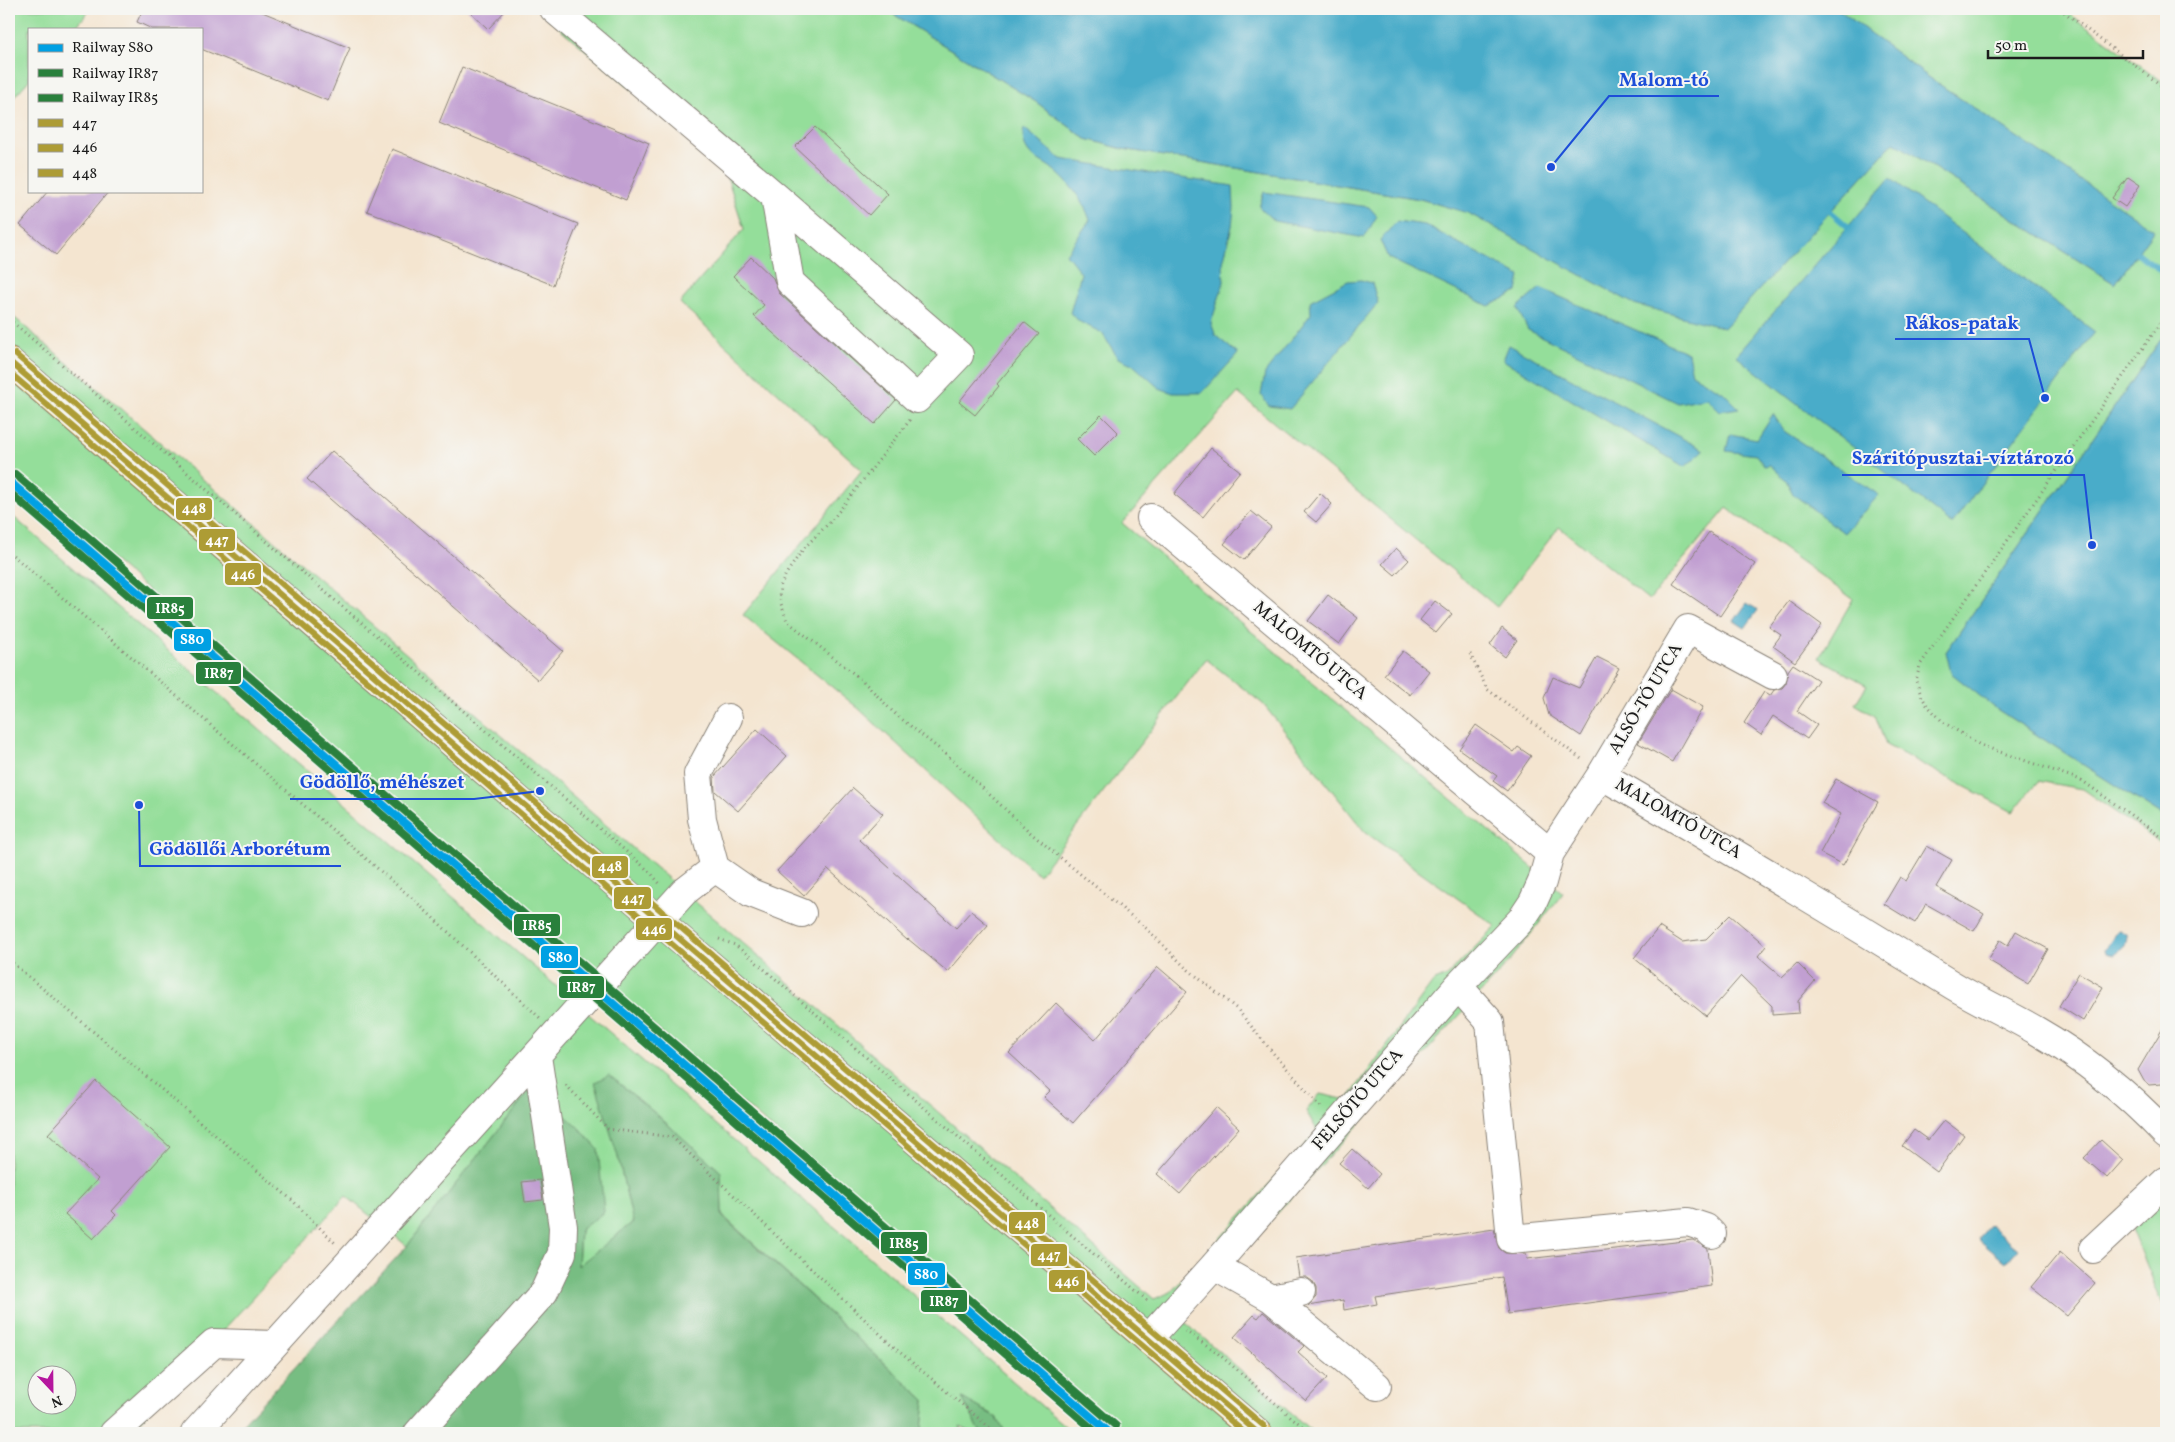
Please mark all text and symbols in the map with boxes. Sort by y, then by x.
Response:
legend [28,28,202,192]
scale bar [1988,28,2142,60]
text: 50 m [1995,36,2027,57]
text: Railway S80 [72,38,153,59]
callout: Malom-tó [1609,62,1719,96]
text: Railway IR87 [72,64,159,85]
text: Malom-tó [1619,68,1709,94]
text: Railway IR85 [72,88,158,109]
text: 447 [72,114,97,135]
text: 446 [72,138,97,159]
text: 448 [72,164,97,185]
callout: Rákos-patak [1895,305,2029,339]
text: Rákos-patak [1905,311,2019,337]
callout: Száritópusztai-víztározó [1842,441,2084,475]
text: Száritópusztai-víztározó [1852,446,2074,472]
line badge: 448 [175,497,213,521]
text: 448 [182,500,206,519]
line badge: 447 [198,528,236,552]
text: 447 [205,532,229,551]
line badge: 446 [224,562,262,586]
text: 446 [231,566,256,585]
line badge: IR85 [146,596,194,620]
street label: MALOMTÓ UTCA [1247,596,1373,707]
text: IR85 [155,600,185,619]
line badge: S80 [173,628,212,652]
text: S80 [180,631,204,650]
street label: ALSÓ-TÓ UTCA [1603,638,1689,759]
line badge: IR87 [195,661,242,685]
text: IR87 [204,665,234,684]
callout: Gödöllő, méhészet [290,765,474,799]
text: Gödöllő, méhészet [300,770,464,796]
street label: MALOMTÓ UTCA [1610,773,1746,866]
callout: Gödöllői Arborétum [140,832,341,866]
text: Gödöllői Arborétum [149,837,331,863]
line badge: 448 [591,855,629,879]
text: 448 [598,858,622,877]
line badge: 447 [613,886,652,910]
text: 447 [621,890,645,909]
line badge: IR85 [513,913,561,937]
text: IR85 [522,917,552,936]
line badge: 446 [635,917,673,941]
text: 446 [642,921,667,940]
line badge: S80 [540,945,579,969]
text: S80 [548,949,572,968]
line badge: IR87 [558,975,605,999]
text: IR87 [566,979,596,998]
street label: FELSŐTÓ UTCA [1307,1043,1410,1156]
line badge: 448 [1008,1211,1046,1235]
text: 448 [1015,1215,1039,1234]
line badge: IR85 [880,1231,928,1255]
text: IR85 [889,1235,919,1254]
line badge: 447 [1030,1243,1068,1267]
text: 447 [1037,1247,1061,1266]
line badge: S80 [907,1262,946,1286]
text: S80 [914,1266,938,1285]
line badge: 446 [1048,1269,1086,1293]
text: 446 [1055,1273,1080,1292]
line badge: IR87 [920,1289,968,1313]
text: IR87 [929,1293,959,1312]
north arrow [28,1364,78,1414]
text: N [48,1390,65,1411]

